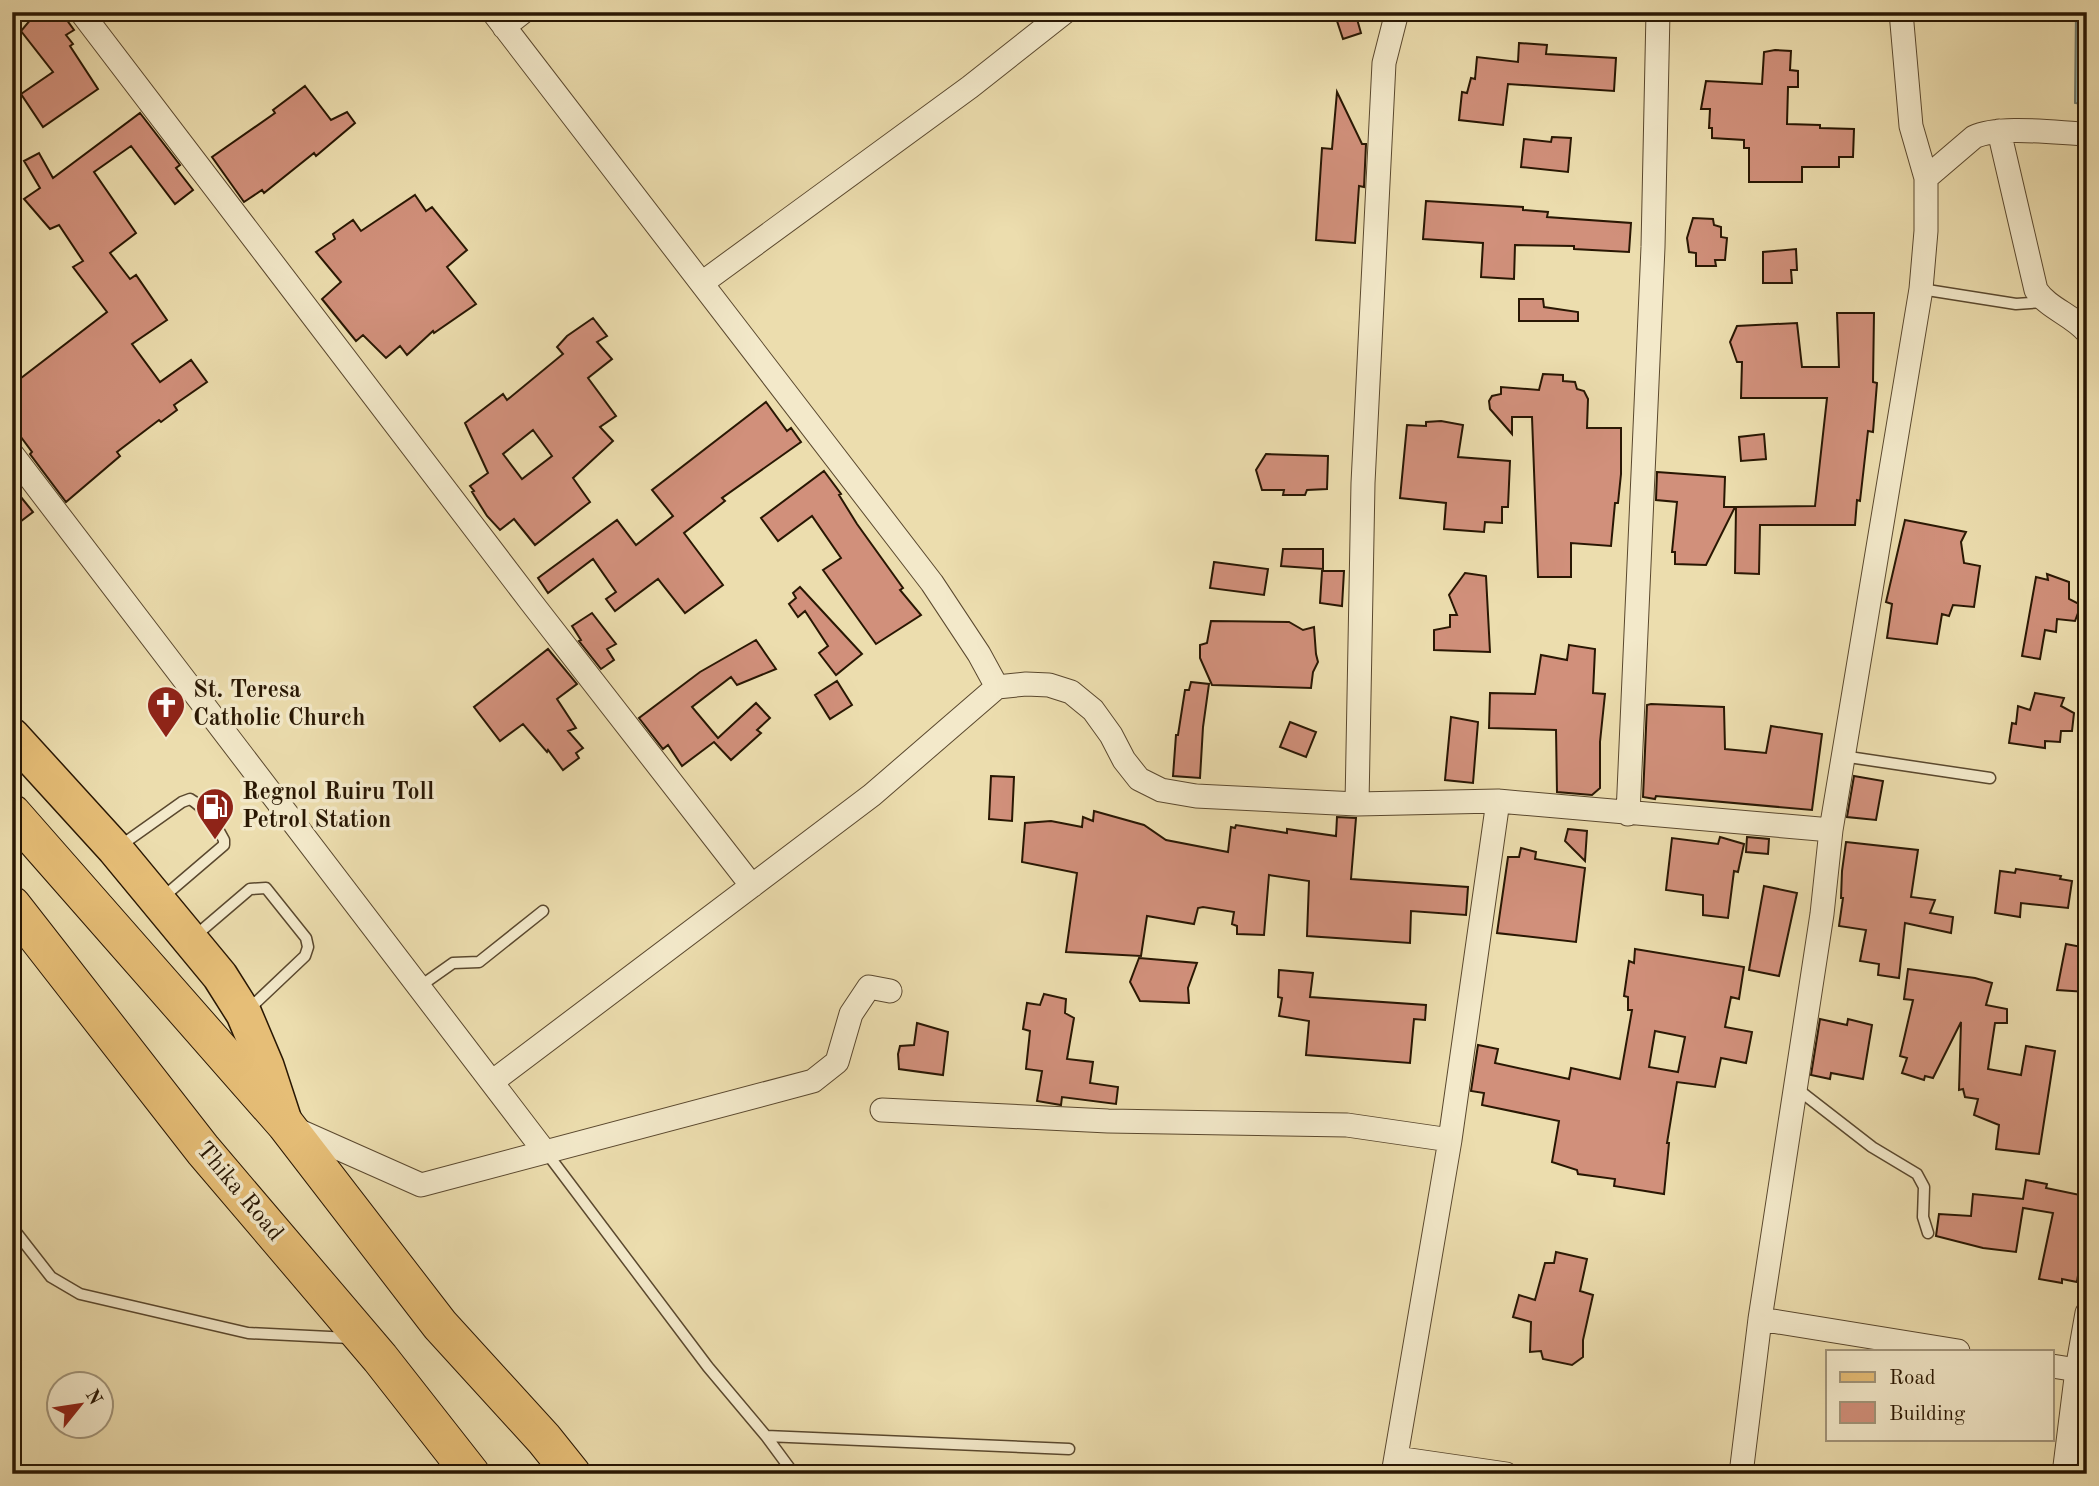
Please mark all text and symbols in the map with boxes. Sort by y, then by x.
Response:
place label: St. Teresa Catholic Church [193,679,365,731]
church icon: St. Teresa Catholic Church [145,684,187,739]
place label: Regnol Ruiru Toll Petrol Station [242,781,434,833]
fuel station icon: Regnol Ruiru Toll Petrol Station [194,786,236,841]
street label: Thika Road [191,1138,287,1246]
legend [1826,1350,2054,1440]
text: Road [1889,1368,1936,1389]
north arrow [46,1370,116,1440]
text: N [81,1387,105,1409]
text: Building [1889,1404,1966,1425]

